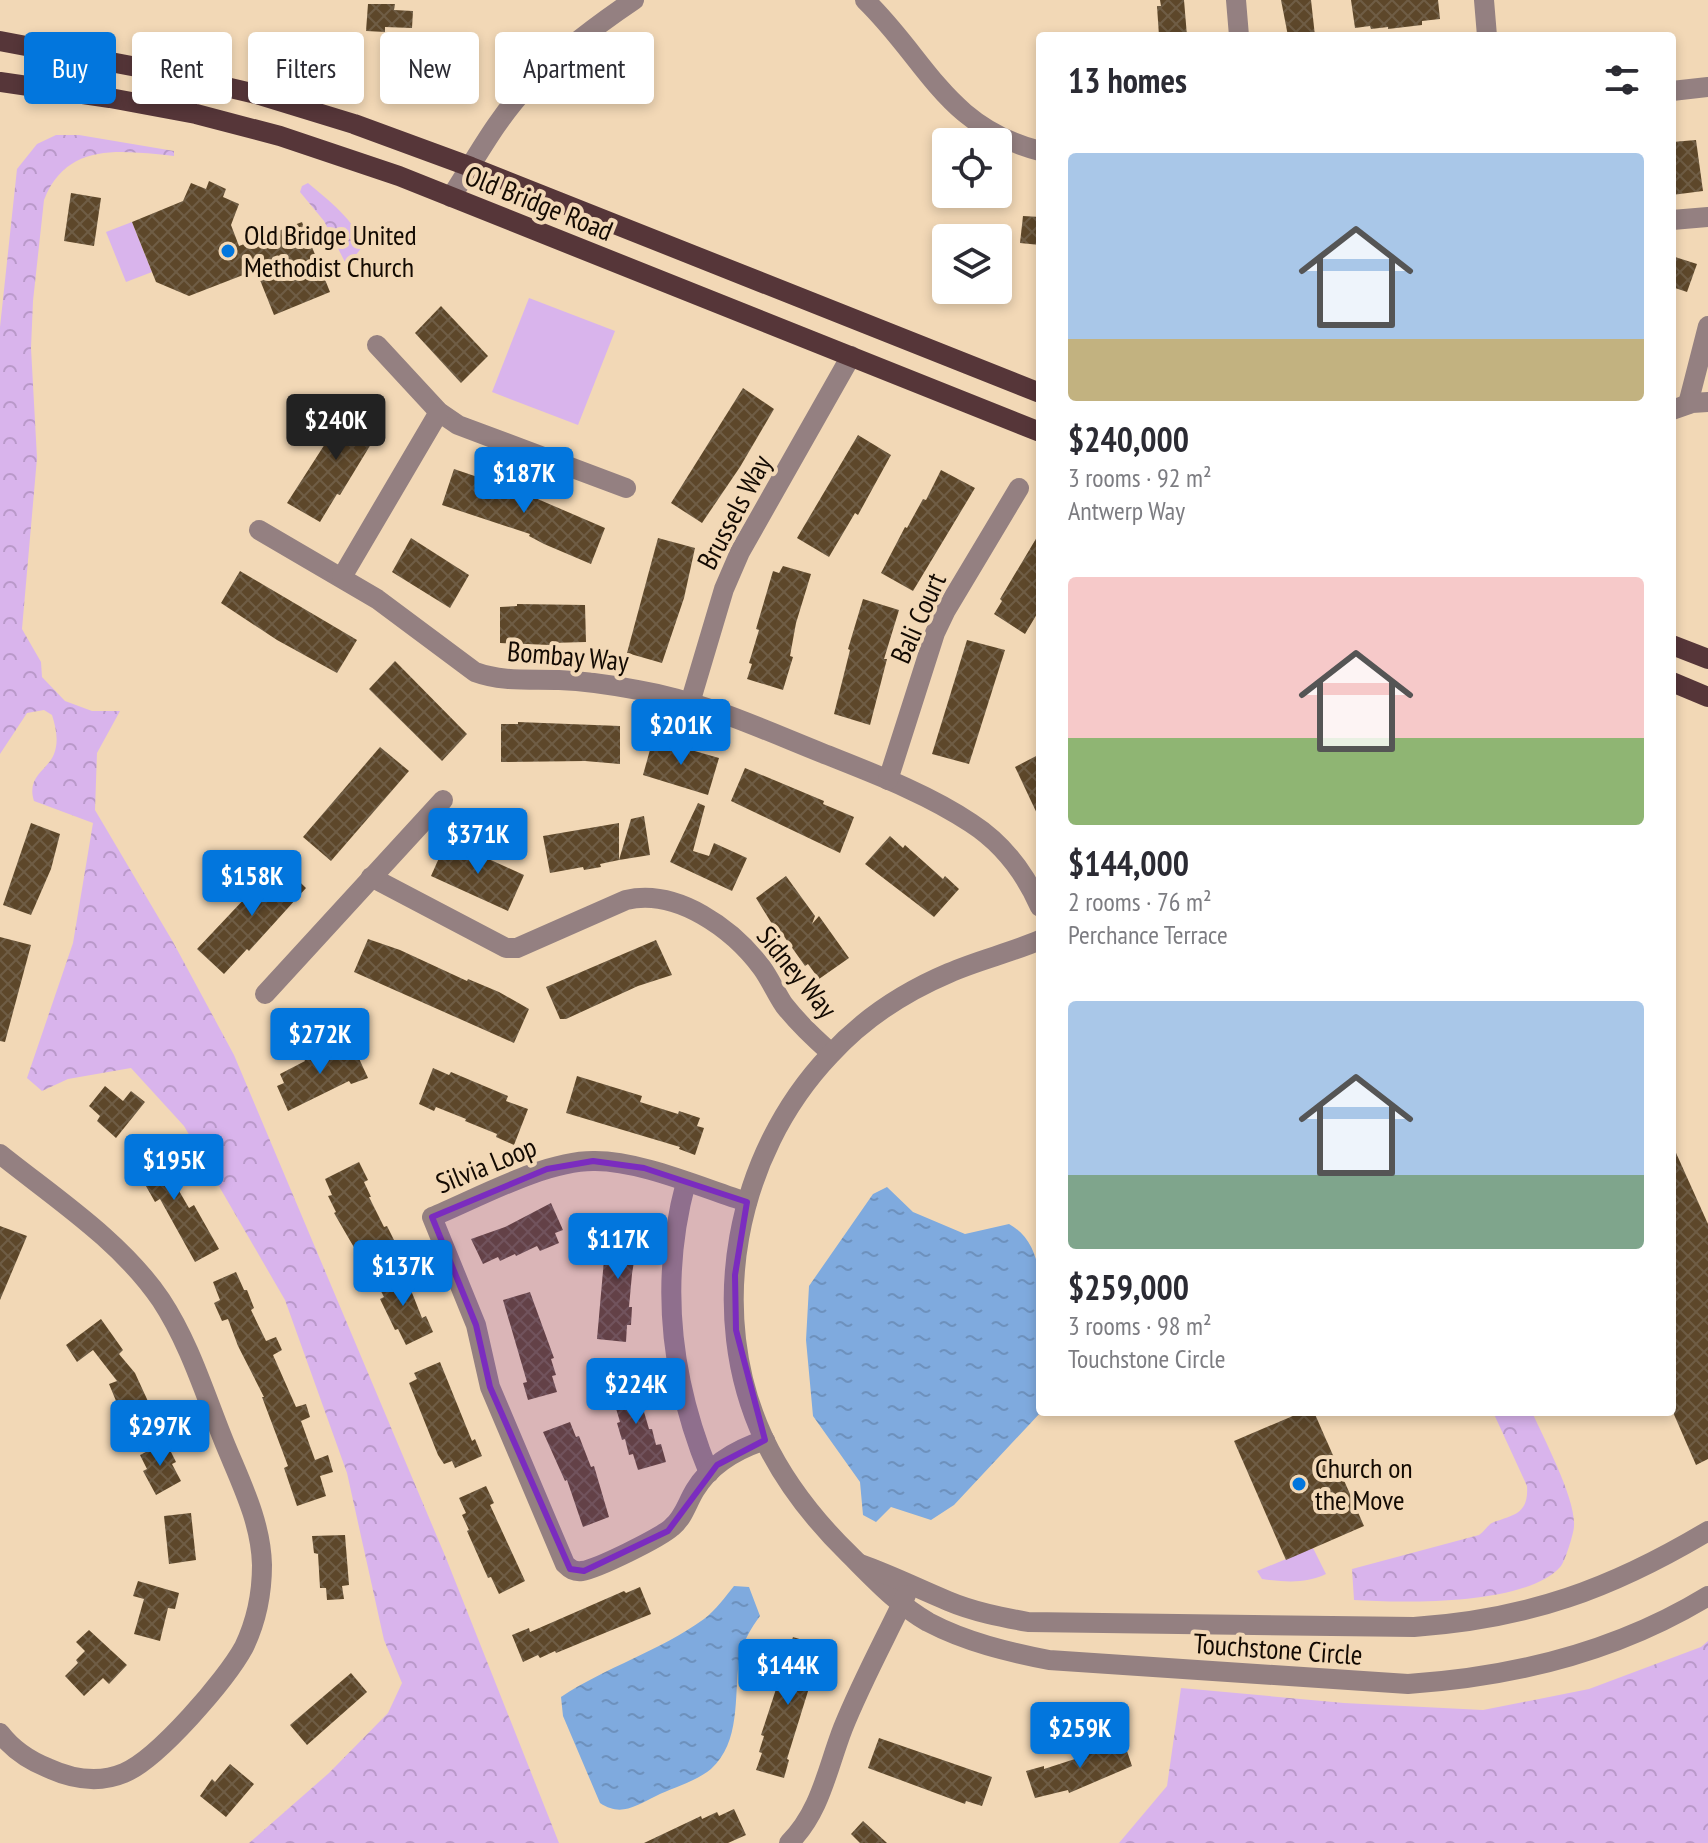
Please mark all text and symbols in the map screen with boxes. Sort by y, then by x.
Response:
chip: Buy [24,32,116,104]
chip: Rent [132,32,232,104]
chip: Filters [248,32,364,104]
chip: New [380,32,479,104]
chip: Apartment [495,32,654,104]
text: 13 homes [1068,58,1187,102]
icon: filters [1600,58,1644,102]
map controls [932,128,1012,304]
button: locate [932,128,1012,208]
street label: Old Bridge Road [460,156,619,249]
icon: home [1284,205,1428,349]
place label: Old Bridge United Methodist Church [244,216,417,285]
button: layers [932,224,1012,304]
marker: Old Bridge United Methodist Church [219,242,237,260]
pin: $240K [280,394,392,462]
text: $240K [304,403,368,436]
text: $240,000 [1068,417,1189,461]
pin: $187K [468,447,580,515]
street label: Brussels Way [688,448,779,575]
text: $187K [492,456,556,489]
text: 3 rooms · 92 m² [1068,461,1212,494]
text: Antwerp Way [1068,494,1185,527]
street label: Bali Court [881,566,954,669]
icon: home [1284,629,1428,773]
street label: Bombay Way [506,632,631,679]
pin: $201K [625,699,737,767]
text: $201K [649,708,713,741]
pin: $371K [422,808,534,876]
text: $371K [446,817,510,850]
text: $144,000 [1068,841,1189,885]
pin: $158K [196,850,308,918]
text: $158K [220,859,284,892]
text: 2 rooms · 76 m² [1068,885,1212,918]
street label: Sidney Way [749,918,846,1026]
text: Perchance Terrace [1068,918,1228,951]
pin: $272K [264,1008,376,1076]
text: $272K [288,1017,352,1050]
icon: home [1284,1053,1428,1197]
street label: Silvia Loop [430,1128,542,1201]
pin: $195K [118,1134,230,1202]
text: $195K [142,1143,206,1176]
pin: $117K [562,1213,674,1281]
text: $117K [586,1222,650,1255]
pin: $137K [347,1240,459,1308]
text: $137K [371,1249,435,1282]
text: $259,000 [1068,1265,1189,1309]
text: 3 rooms · 98 m² [1068,1309,1212,1342]
text: Touchstone Circle [1068,1342,1226,1375]
pin: $224K [580,1358,692,1426]
text: $224K [604,1367,668,1400]
pin: $297K [104,1400,216,1468]
text: $297K [128,1409,192,1442]
place label: Church on the Move [1315,1449,1413,1518]
marker: Church on the Move [1290,1475,1308,1493]
street label: Touchstone Circle [1192,1624,1364,1673]
pin: $144K [732,1639,844,1707]
text: $144K [756,1648,820,1681]
pin: $259K [1024,1702,1136,1770]
text: $259K [1048,1711,1112,1744]

